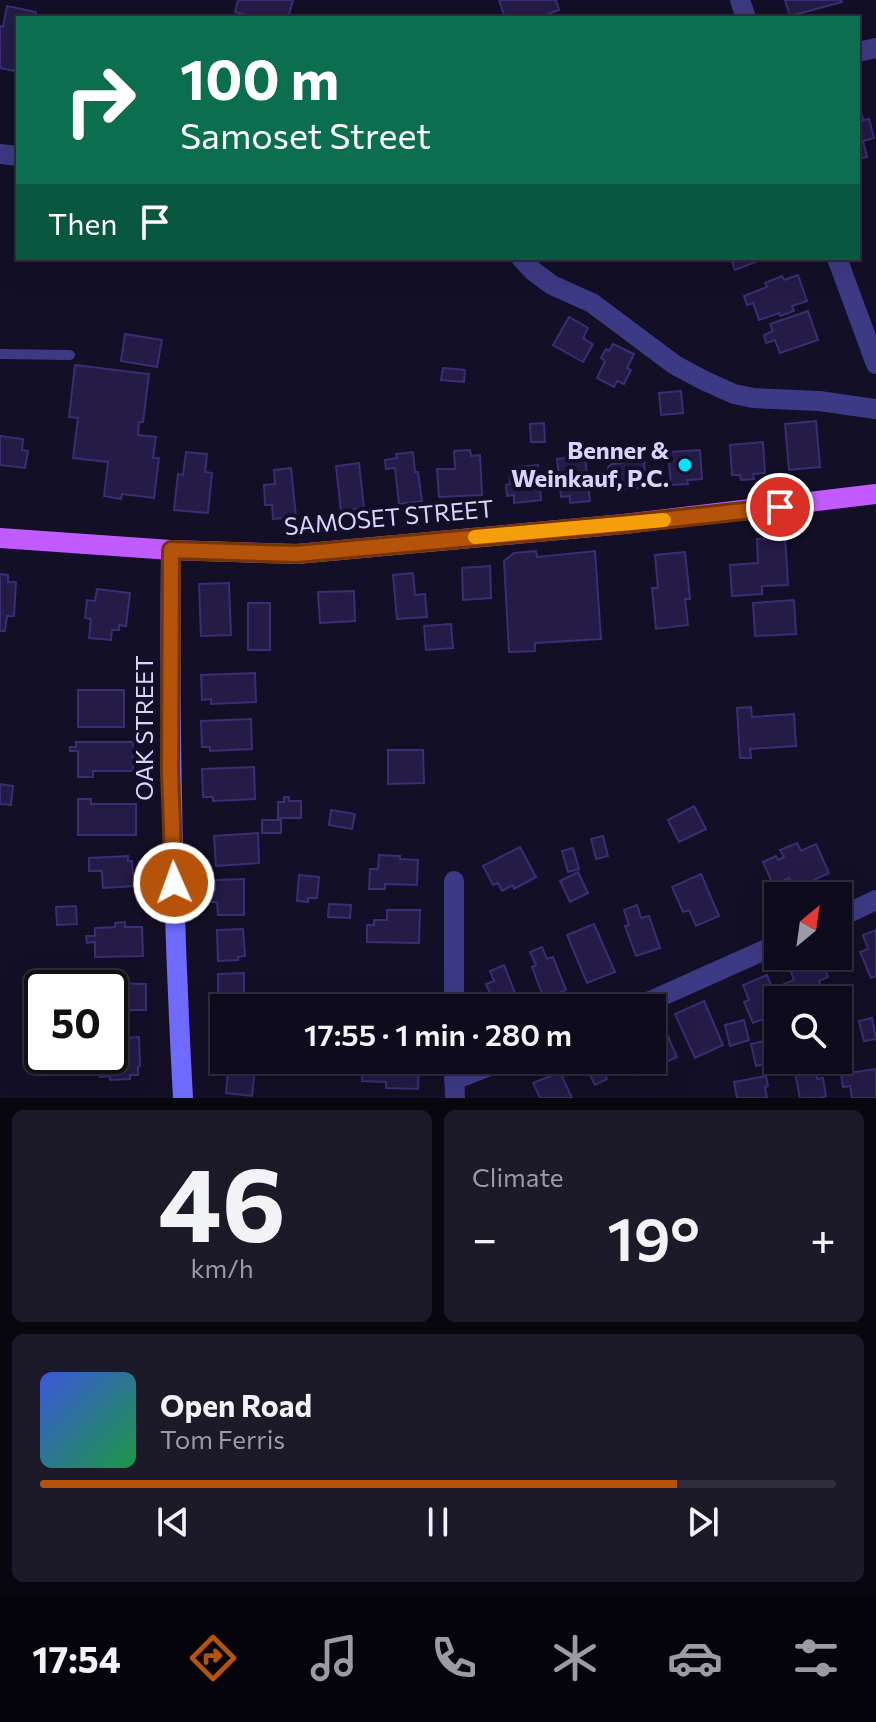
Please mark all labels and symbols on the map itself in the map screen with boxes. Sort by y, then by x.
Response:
place label: Benner & Weinkauf, P.C. [511,435,670,492]
marker: Benner & Weinkauf, P.C. [676,456,694,474]
pin [746,473,814,541]
street label: SAMOSET STREET [283,493,495,540]
street label: OAK STREET [129,655,158,801]
position arrow [132,841,216,925]
north arrow [764,882,852,970]
speed limit sign: 50 [24,970,128,1074]

